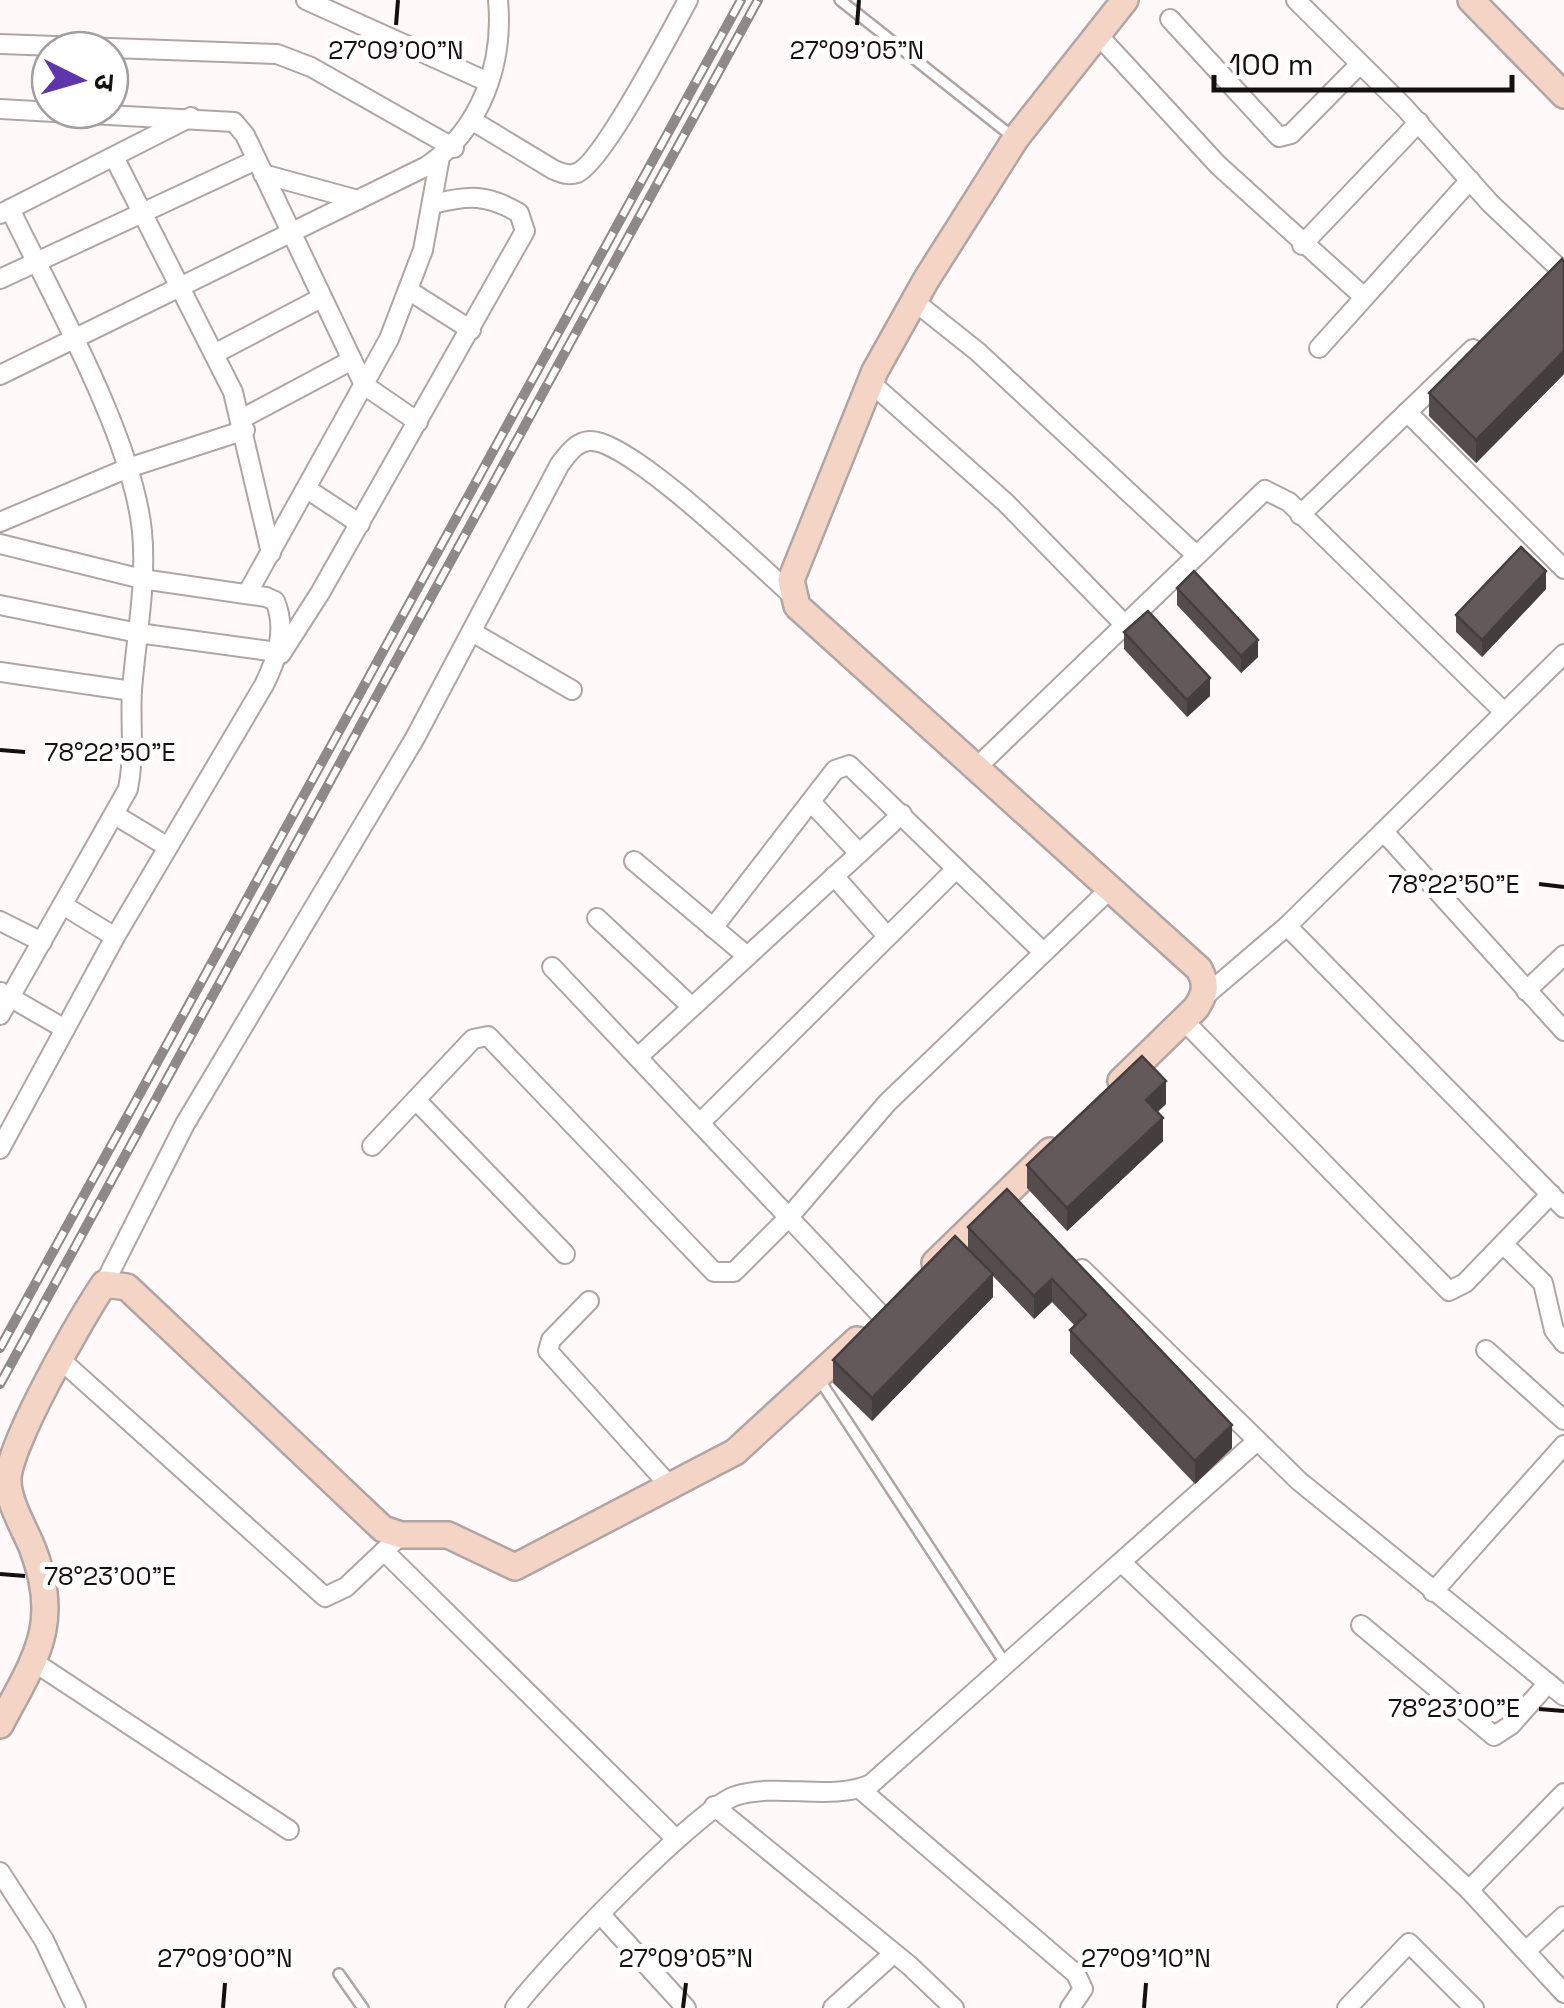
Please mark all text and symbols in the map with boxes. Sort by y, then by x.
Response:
north arrow [30,30,130,130]
scale bar [1214,30,1512,92]
text: 27°09'00"N [328,34,464,66]
text: 27°09'05"N [790,34,924,66]
text: 100 m [1229,45,1314,84]
text: उ [86,72,124,93]
text: 78°22'50"E [44,736,176,768]
text: 78°22'50"E [1388,868,1520,900]
text: 78°23'00"E [44,1560,176,1592]
text: 78°23'00"E [1388,1692,1520,1724]
text: 27°09'00"N [157,1942,293,1974]
text: 27°09'05"N [619,1942,753,1974]
text: 27°09'10"N [1081,1942,1211,1974]

